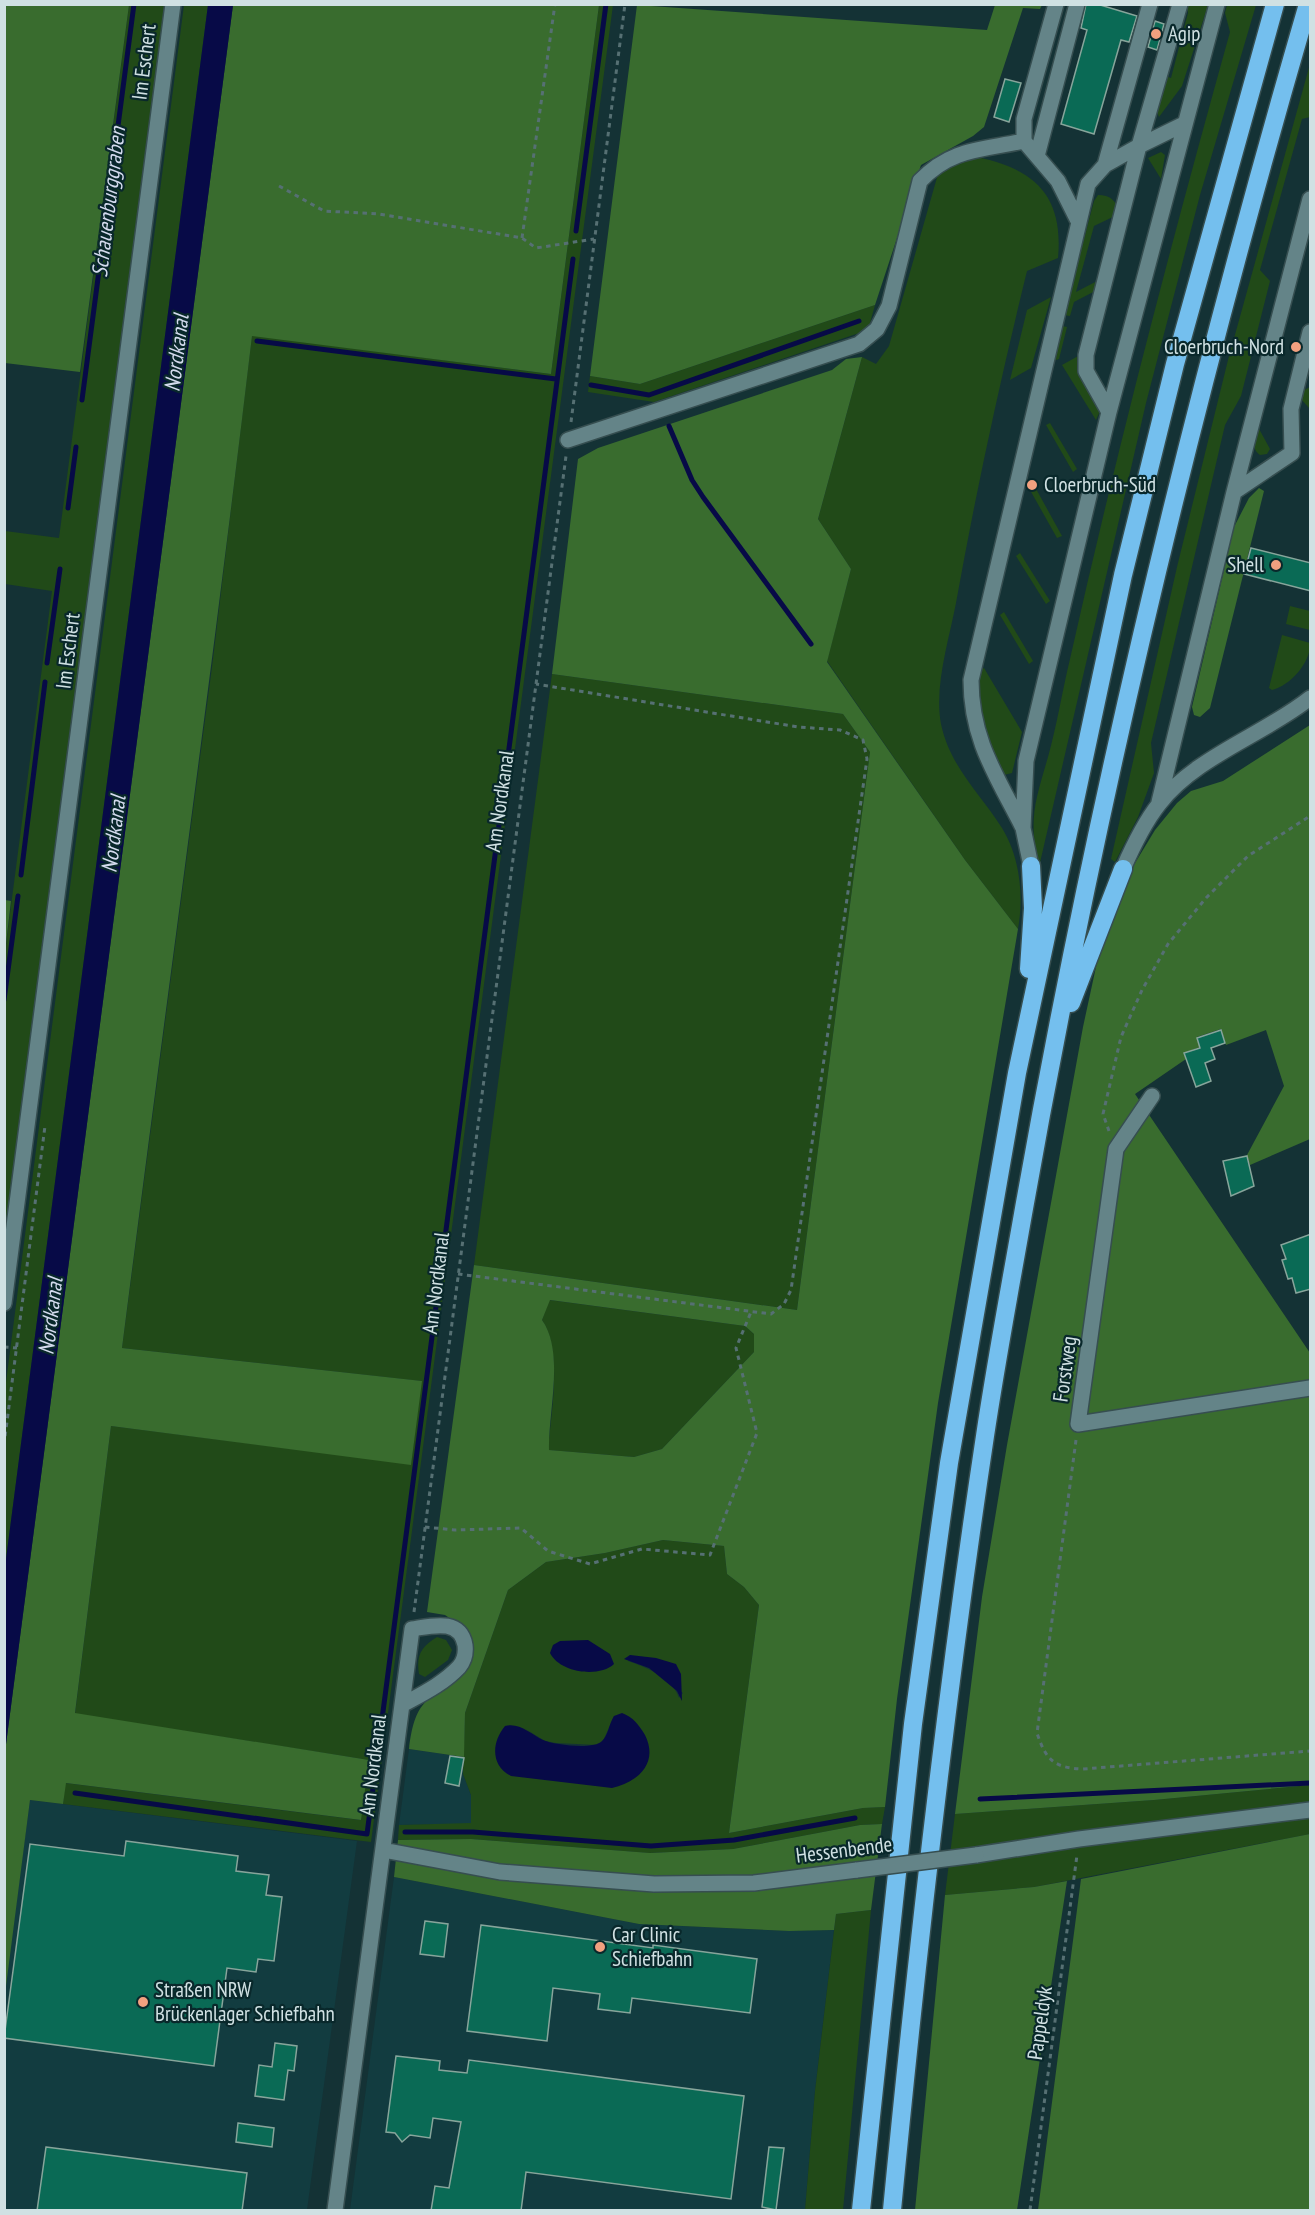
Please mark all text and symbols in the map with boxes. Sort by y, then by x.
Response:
place label: Agip [1168,20,1200,47]
street label: Im Eschert [125,22,162,102]
marker: Agip [1149,27,1163,41]
water label: Schauenburggraben [85,124,131,279]
water label: Nordkanal [157,311,195,393]
place label: Cloerbruch-Nord [1164,333,1284,360]
marker: Cloerbruch-Nord [1289,340,1303,354]
place label: Cloerbruch-Süd [1044,471,1156,498]
marker: Cloerbruch-Süd [1025,478,1039,492]
place label: Shell [1227,551,1264,578]
marker: Shell [1269,558,1283,572]
street label: Im Eschert [49,611,86,691]
street label: Am Nordkanal [479,748,520,853]
water label: Nordkanal [94,792,132,874]
street label: Am Nordkanal [416,1230,455,1335]
water label: Nordkanal [31,1274,69,1356]
street label: Forstweg [1047,1334,1082,1404]
street label: Am Nordkanal [353,1712,392,1817]
street label: Hessenbende [794,1830,894,1869]
place label: Car Clinic Schiefbahn [612,1921,692,1972]
marker: Car Clinic Schiefbahn [593,1940,607,1954]
place label: Straßen NRW Brückenlager Schiefbahn [155,1976,335,2027]
street label: Pappeldyk [1021,1984,1058,2062]
marker: Straßen NRW Brückenlager Schiefbahn [136,1995,150,2009]

